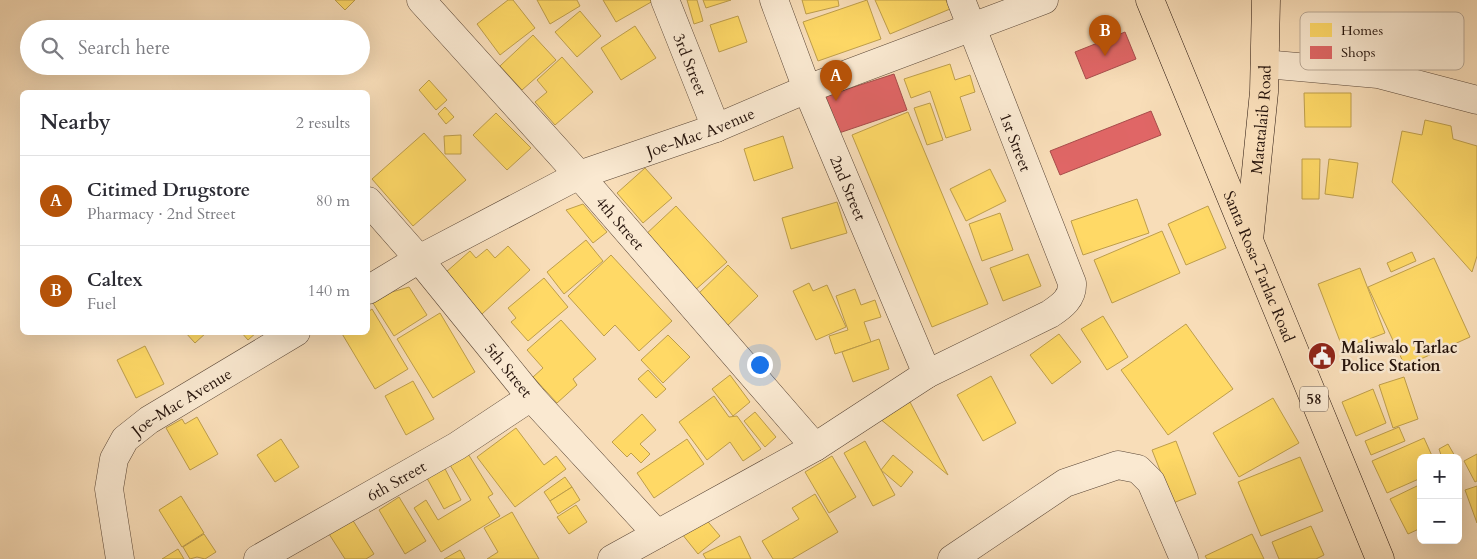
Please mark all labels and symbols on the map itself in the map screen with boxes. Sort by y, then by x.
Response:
legend [1300,12,1464,70]
pin: B [1089,15,1121,56]
text: Homes [1341,21,1383,40]
street label: 3rd Street [667,30,712,99]
text: Shops [1341,43,1376,62]
pin: A [820,60,852,101]
street label: Matatalaib Road [1246,64,1277,175]
street label: Joe-Mac Avenue [642,103,758,164]
street label: 1st Street [994,110,1036,175]
street label: 2nd Street [824,152,871,224]
street label: Santa Rosa-Tarlac Road [1218,188,1300,346]
street label: 4th Street [590,192,649,255]
place label: Maliwalo Tarlac Police Station [1341,337,1458,377]
street label: 5th Street [479,338,537,403]
public building icon: Maliwalo Tarlac Police Station [1307,341,1337,371]
your location [747,352,773,378]
street label: Joe-Mac Avenue [126,363,236,443]
road number: 58 [1300,386,1328,412]
street label: 6th Street [363,456,430,507]

